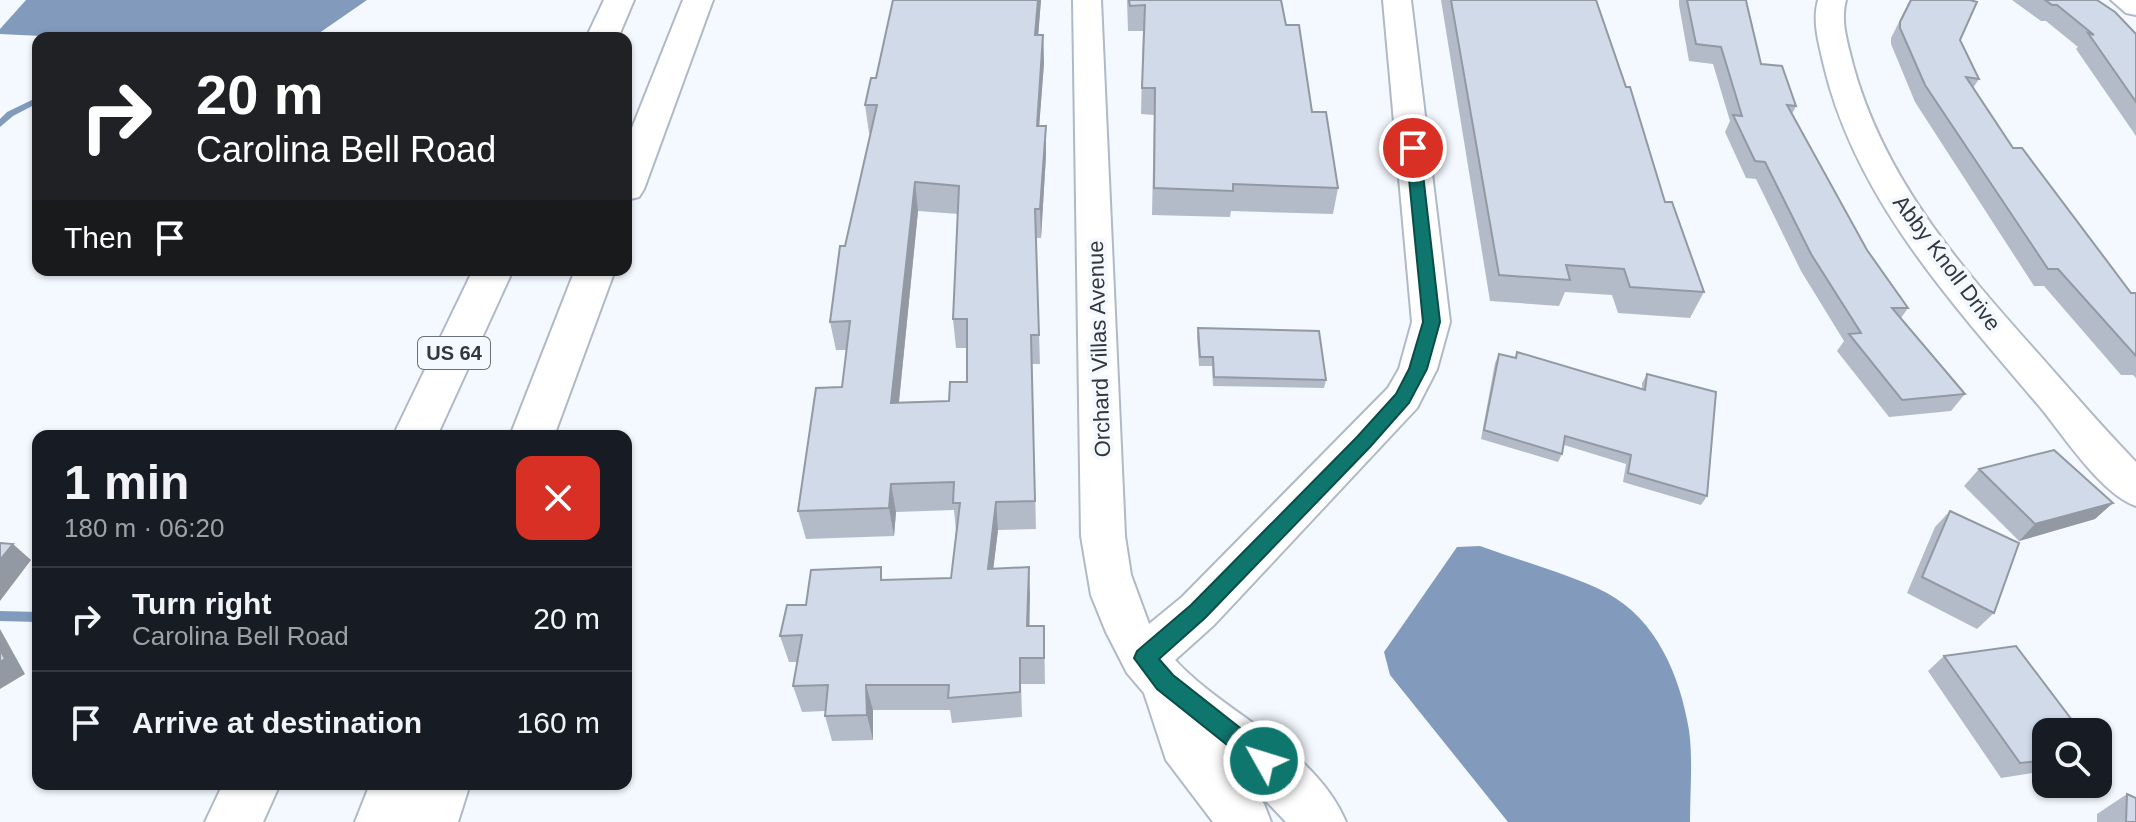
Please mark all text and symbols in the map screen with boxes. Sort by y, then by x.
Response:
text: 20 m [196,63,324,126]
icon: right [64,64,168,168]
pin [1379,114,1447,182]
icon: arrive [1391,126,1435,170]
text: Carolina Bell Road [196,129,496,170]
street label: Abby Knoll Drive [1888,191,2006,335]
icon: arrive [148,216,192,260]
text: Then [64,221,132,254]
street label: Orchard Villas Avenue [1083,240,1115,458]
road number: US 64 [418,337,490,369]
text: 1 min [64,456,189,509]
button: close [516,456,600,540]
text: 180 m · 06:20 [64,513,224,543]
text: Turn right [132,587,271,620]
icon: right [64,597,108,641]
text: 20 m [533,602,600,635]
text: Carolina Bell Road [132,621,349,651]
icon: arrive [64,701,108,745]
text: Arrive at destination [132,706,422,739]
text: 160 m [517,706,600,739]
map controls [2032,718,2112,798]
button: search [2032,718,2112,798]
position arrow [1222,719,1306,803]

